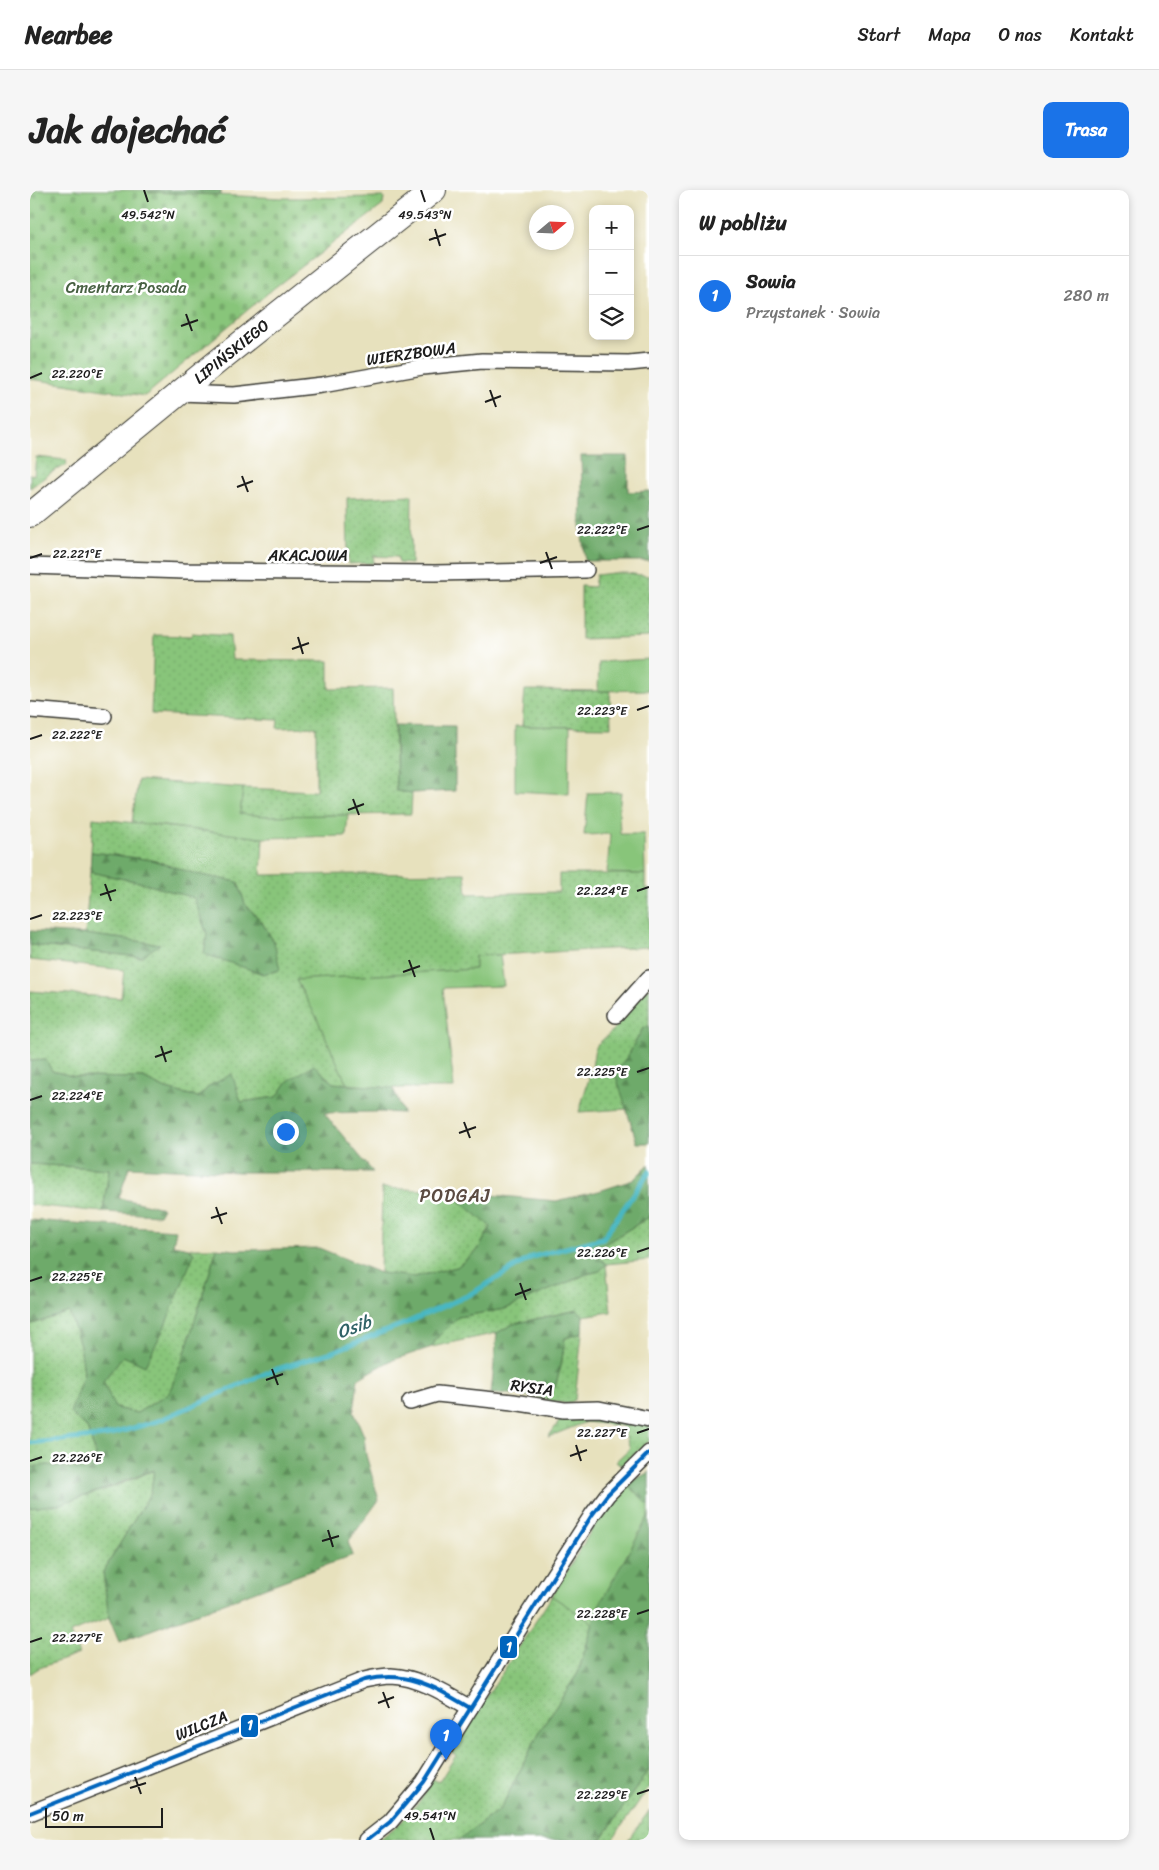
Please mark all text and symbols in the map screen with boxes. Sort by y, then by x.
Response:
text: Nearbee [25,14,113,56]
text: Start [857,19,900,51]
text: Mapa [928,19,971,51]
text: O nas [999,19,1042,51]
text: Kontakt [1070,19,1134,51]
text: Jak dojechać [30,99,226,161]
button: Trasa [1043,102,1129,158]
text: 49.542°N [121,204,176,226]
text: 49.543°N [398,204,452,226]
text: W pobliżu [699,204,787,242]
north arrow [529,205,574,250]
map controls [589,205,634,340]
button: + [589,205,634,250]
button: − [589,250,634,295]
text: Sowia [746,265,796,298]
park label: Cmentarz Posada [66,273,187,302]
text: 1 [712,281,718,310]
text: 280 m [1064,281,1109,310]
button: layers [589,295,634,340]
text: Przystanek · Sowia [746,298,880,327]
street label: LIPIŃSKIEGO [187,311,276,391]
street label: WIERZBOWA [364,333,458,374]
text: 22.220°E [52,363,104,385]
text: 22.222°E [577,519,628,541]
street label: AKACJOWA [267,541,348,570]
text: 22.221°E [53,543,102,565]
text: 22.223°E [577,700,628,722]
text: 22.222°E [52,724,103,746]
text: 22.224°E [577,880,629,902]
text: 22.223°E [52,905,103,927]
text: 22.225°E [577,1061,629,1083]
text: 22.224°E [52,1085,104,1107]
your location [273,1119,299,1145]
district label: PODGAJ [420,1180,490,1212]
text: 22.226°E [577,1242,628,1264]
text: 22.225°E [52,1266,104,1288]
water label: Osib [332,1306,377,1348]
street label: RYSIA [509,1370,555,1405]
text: 22.227°E [577,1422,628,1444]
text: 22.226°E [52,1447,103,1469]
text: 22.228°E [577,1603,629,1625]
text: 22.227°E [52,1627,103,1649]
line badge: 1 [499,1635,518,1659]
text: 1 [506,1635,512,1660]
street label: WILCZA [170,1702,232,1749]
text: 1 [247,1713,253,1738]
line badge: 1 [240,1714,259,1738]
pin: 1 [430,1719,462,1760]
text: 22.229°E [577,1784,629,1806]
text: 50 m [52,1804,84,1829]
scale bar [45,1805,162,1828]
text: 49.541°N [404,1805,457,1827]

